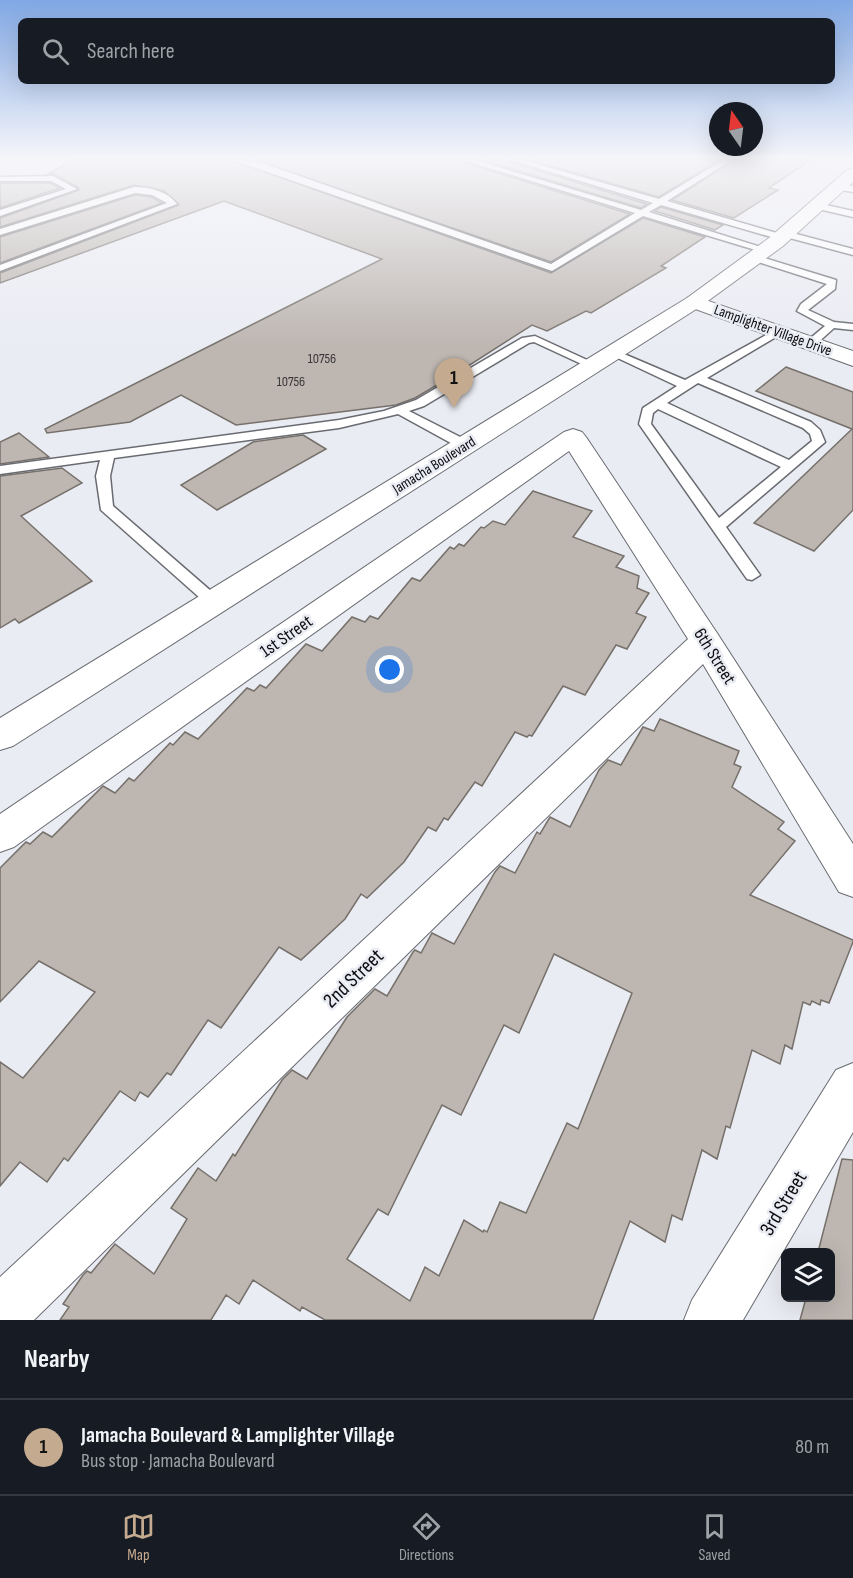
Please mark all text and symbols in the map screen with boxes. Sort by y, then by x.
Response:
search box [18,18,835,84]
icon: search [39,35,72,68]
text: Search here [87,38,174,65]
north arrow [709,102,763,156]
street label: Lamplighter Village Drive [711,300,834,361]
house number: 10756 [308,350,336,367]
pin: 1 [434,358,474,408]
house number: 10756 [277,373,305,390]
street label: Jamacha Boulevard [388,432,479,499]
street label: 1st Street [256,611,317,662]
street label: 6th Street [689,624,740,689]
your location [375,655,404,684]
street label: 2nd Street [318,944,389,1013]
street label: 3rd Street [754,1166,812,1240]
map controls [781,1248,835,1302]
button: layers [781,1248,835,1302]
text: Nearby [24,1344,90,1375]
text: Jamacha Boulevard & Lamplighter Village [81,1422,395,1449]
text: 1 [40,1435,47,1459]
text: 80 m [795,1435,829,1459]
text: Bus stop · Jamacha Boulevard [81,1449,275,1473]
tab: Map [122,1510,155,1565]
tab: Directions [399,1510,454,1565]
tab: Saved [698,1510,731,1565]

